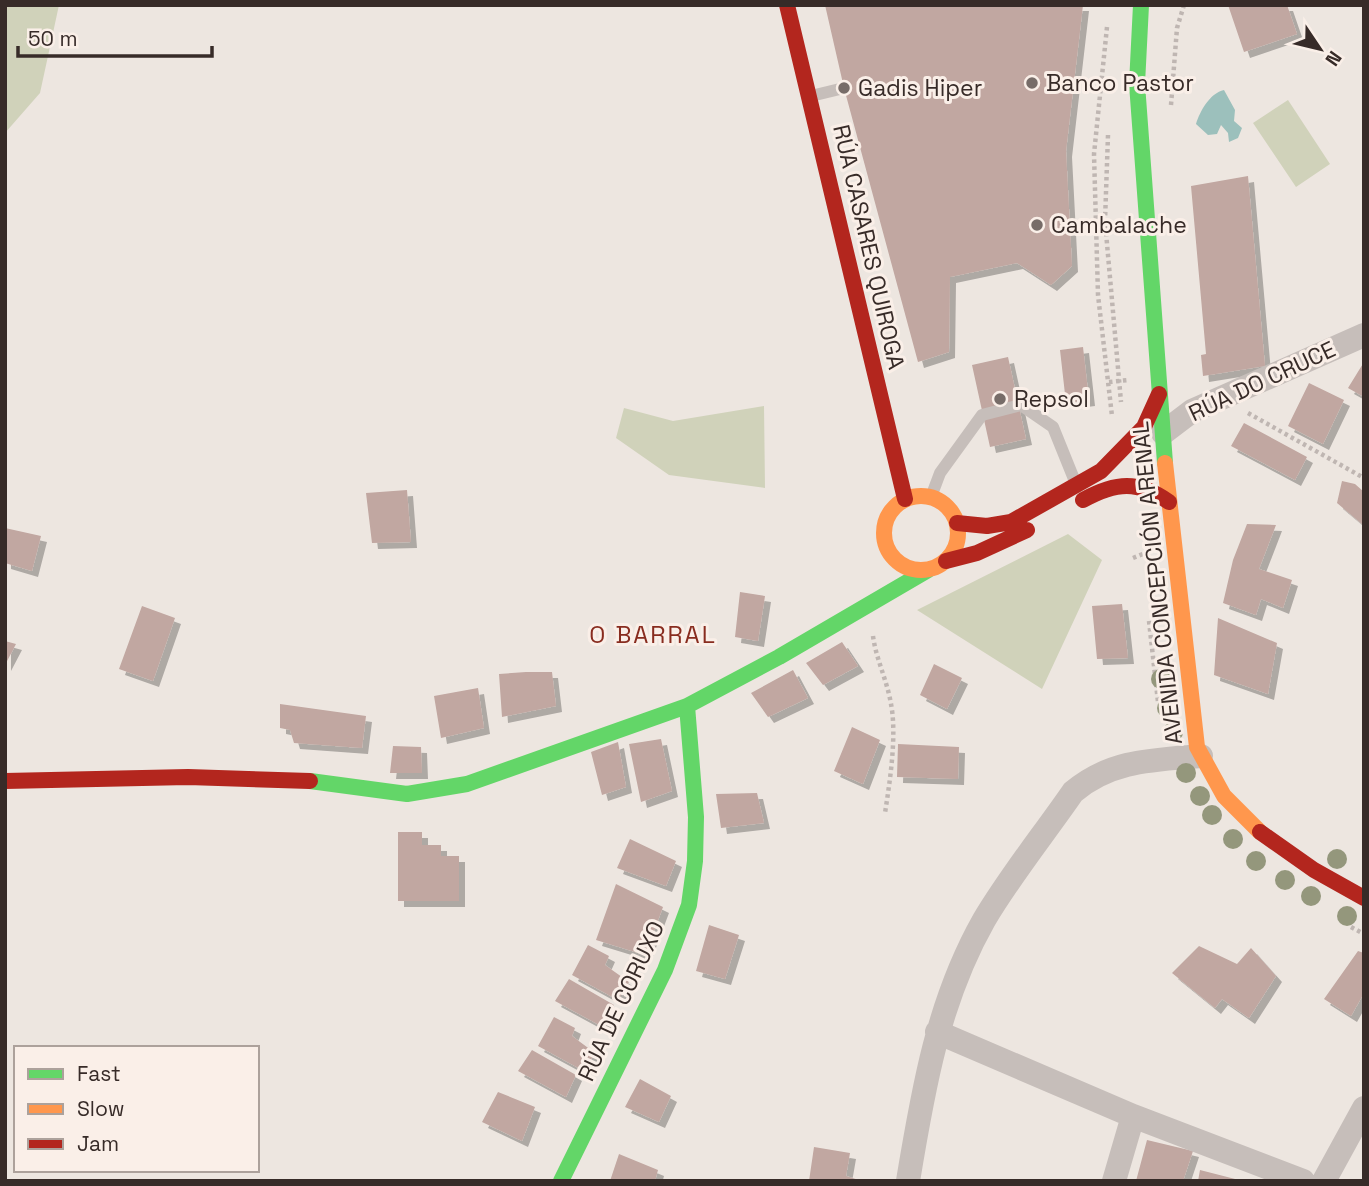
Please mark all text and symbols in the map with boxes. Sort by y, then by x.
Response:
scale bar [18,14,212,58]
north arrow [1285,14,1355,84]
text: 50 m [28,25,78,52]
text: N [1320,46,1347,71]
place label: Banco Pastor [1046,68,1194,98]
place label: Gadis Hiper [858,73,982,103]
marker: Banco Pastor [1024,75,1040,91]
marker: Gadis Hiper [836,80,852,96]
street label: RÚA CASARES QUIROGA [826,122,912,372]
place label: Cambalache [1051,210,1187,240]
marker: Cambalache [1029,217,1045,233]
street label: RÚA DO CRUCE [1184,334,1340,428]
place label: Repsol [1014,384,1089,414]
marker: Repsol [992,391,1008,407]
street label: AVENIDA CONCEPCIÓN ARENAL [1125,420,1189,746]
district label: O BARRAL [589,619,717,650]
street label: RÚA DE CORUXO [571,916,671,1086]
legend [14,1046,259,1172]
text: Fast [77,1060,121,1087]
text: Slow [77,1095,125,1122]
text: Jam [77,1130,119,1157]

